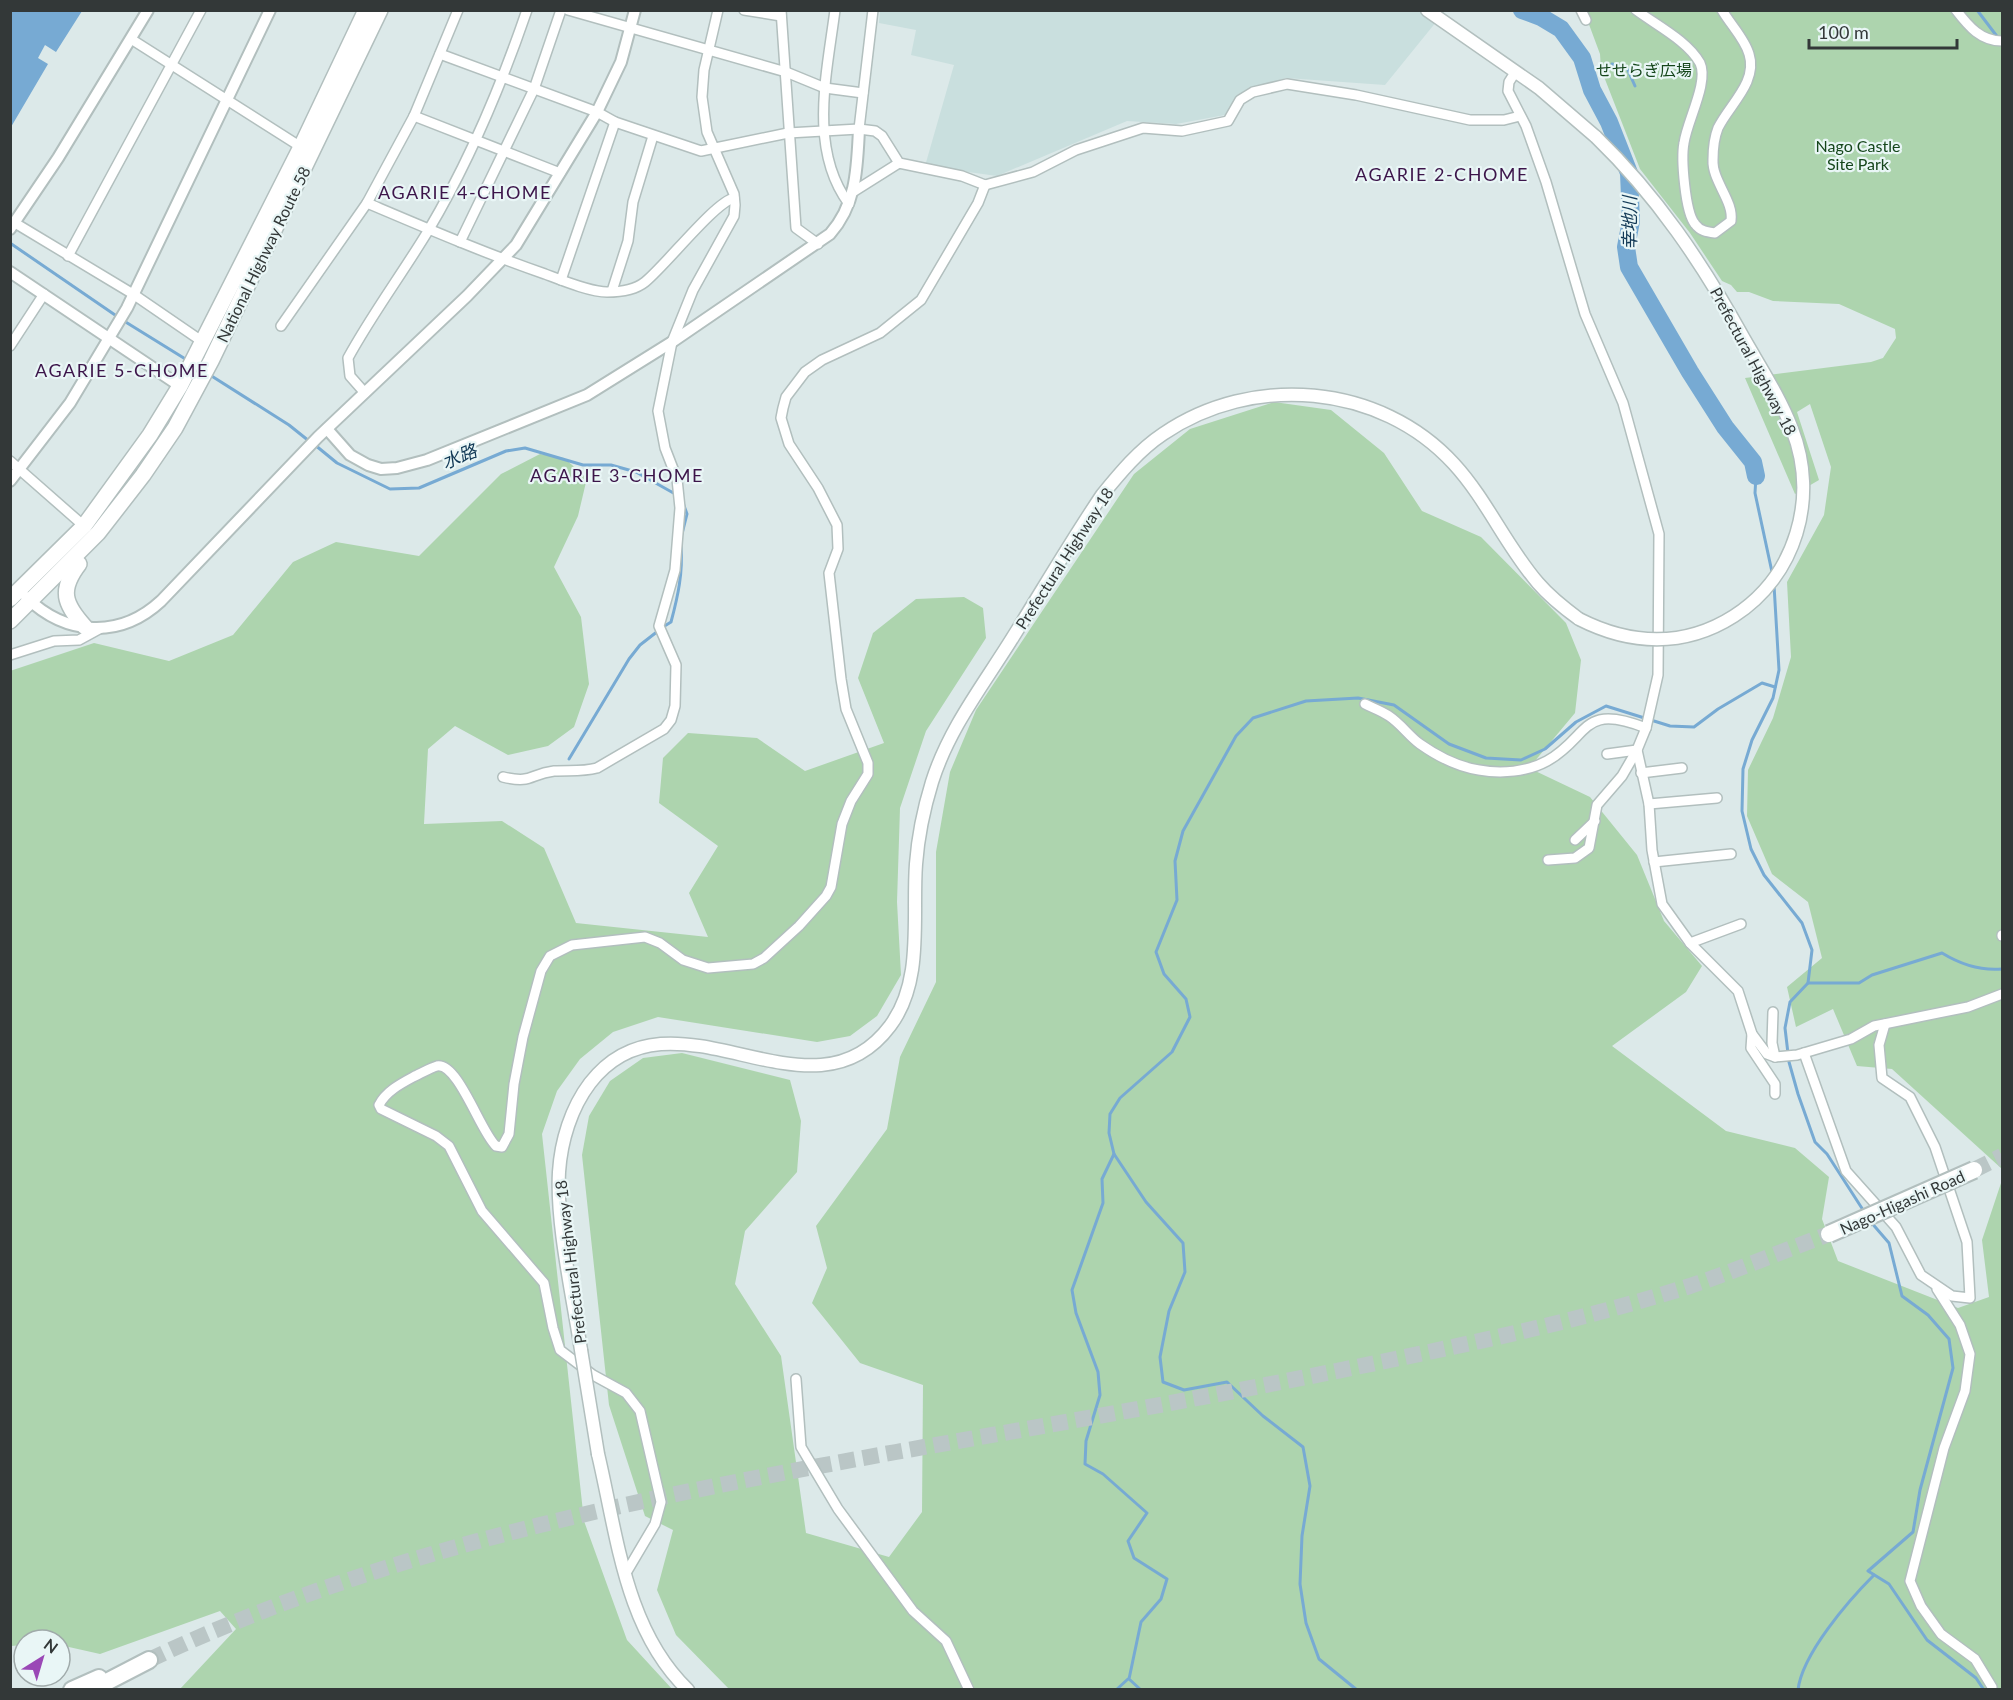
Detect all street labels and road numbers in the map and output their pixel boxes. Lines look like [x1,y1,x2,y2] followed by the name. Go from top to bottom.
[212,163,314,345] street label: National Highway Route 58
[1707,284,1801,438] street label: Prefectural Highway 18
[1011,484,1117,632] street label: Prefectural Highway 18
[1837,1166,1967,1238] street label: Nago-Higashi Road
[551,1179,589,1345] street label: Prefectural Highway 18

